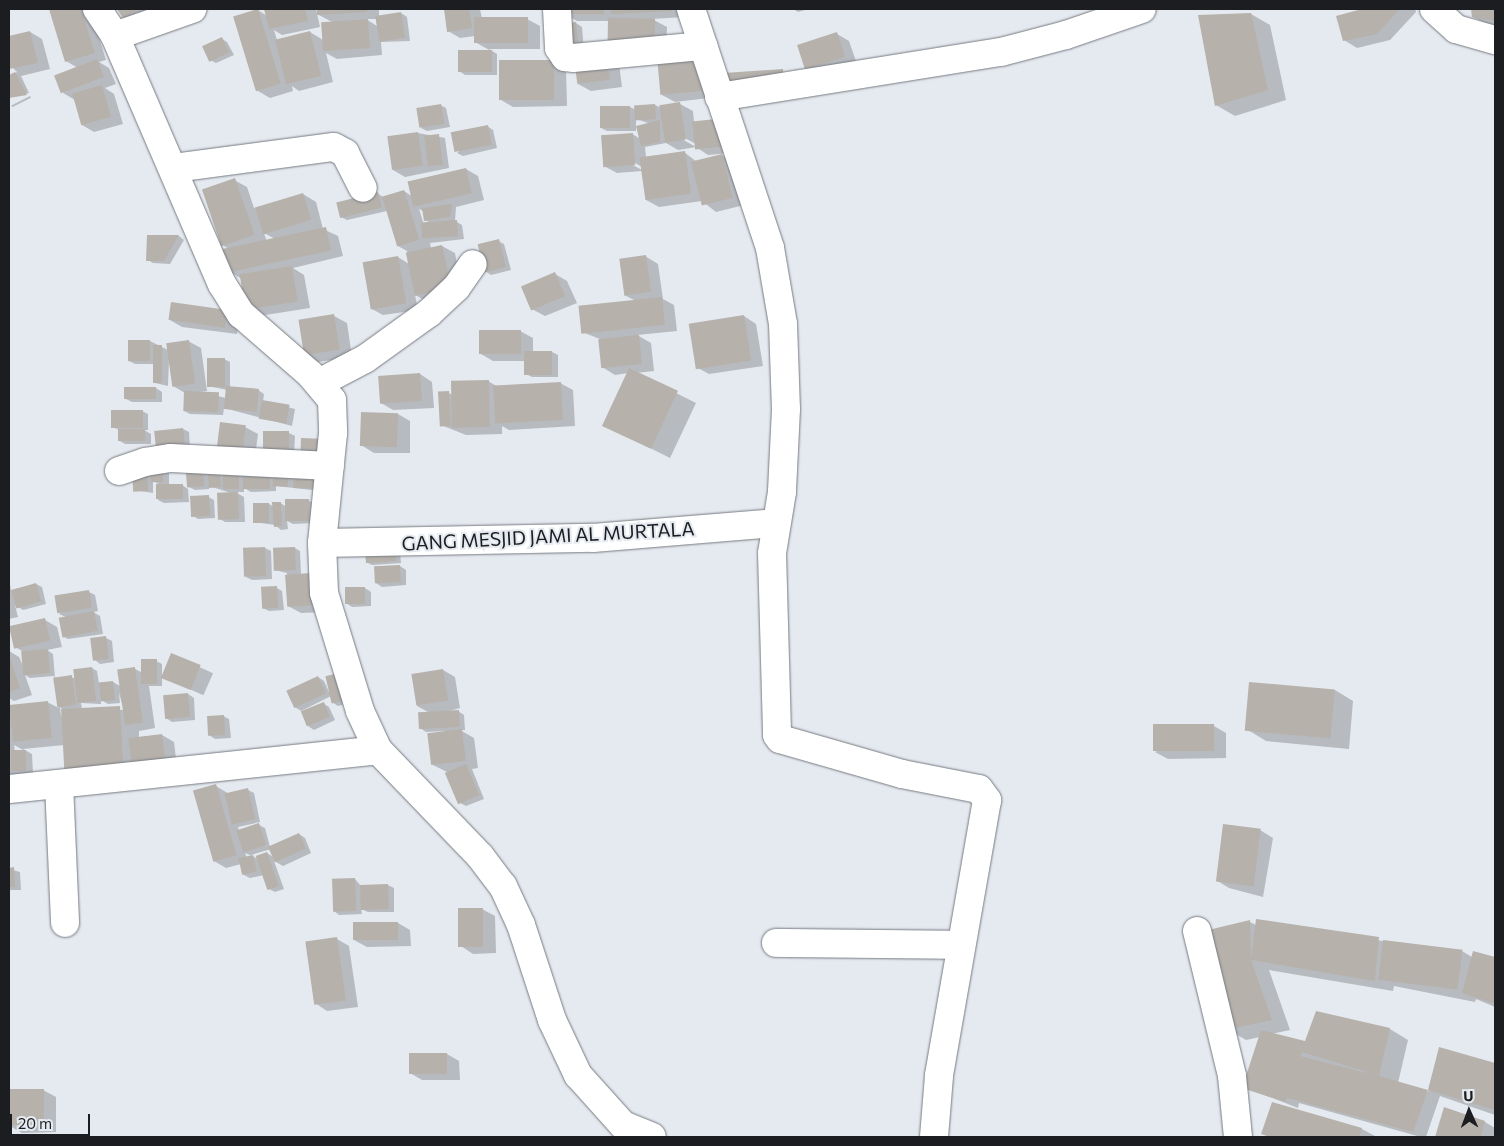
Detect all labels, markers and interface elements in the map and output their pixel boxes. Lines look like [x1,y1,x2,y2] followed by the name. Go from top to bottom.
[401,517,695,555] street label: GANG MESJID JAMI AL MURTALA
[1444,1086,1494,1136] north arrow
[1463,1087,1474,1104] text: U
[12,1104,92,1136] scale bar
[18,1114,52,1132] text: 20 m

